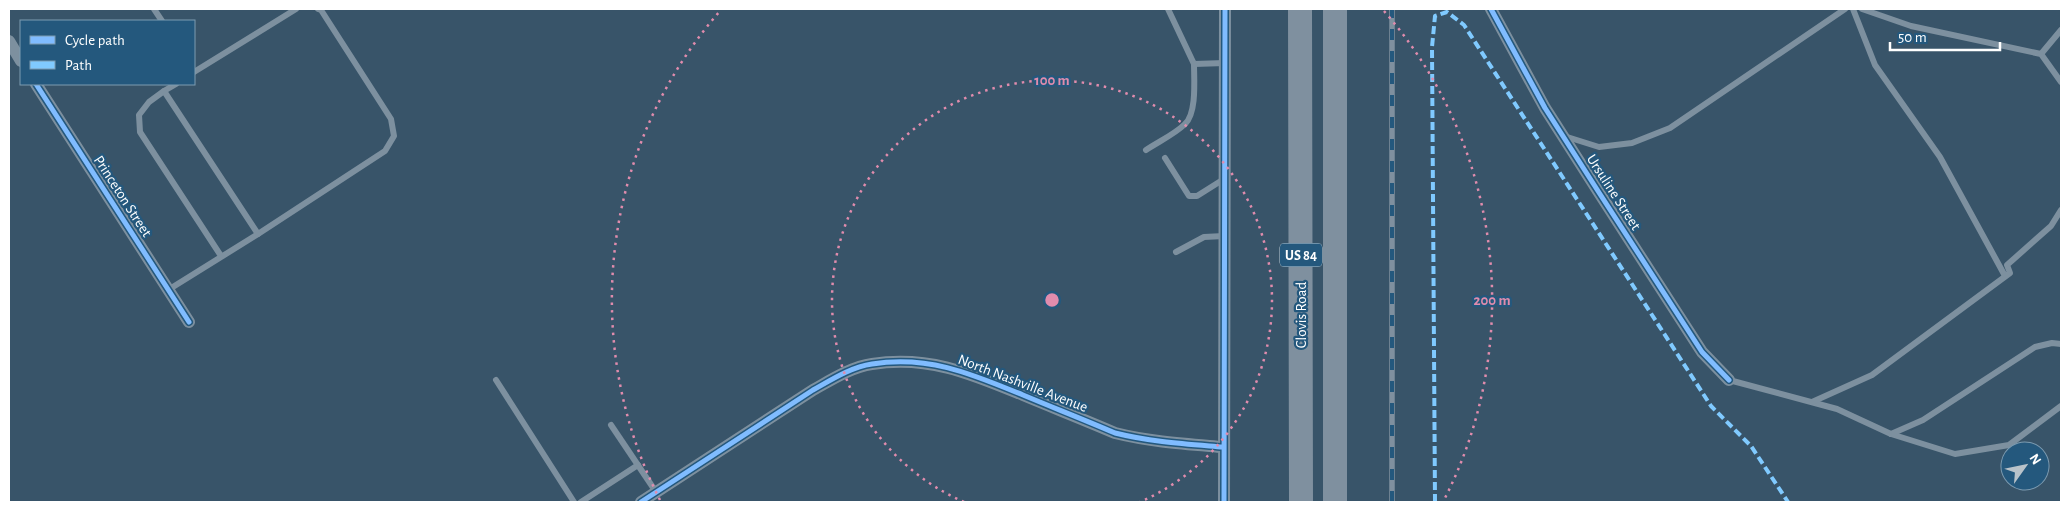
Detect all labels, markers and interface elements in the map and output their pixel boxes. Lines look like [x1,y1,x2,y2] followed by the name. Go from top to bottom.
[20,20,195,85] legend
[1890,20,2000,52] scale bar
[1898,30,1927,45] text: 50 m
[65,33,125,48] text: Cycle path
[65,58,92,73] text: Path
[1034,73,1070,88] text: 100 m
[1584,152,1644,233] street label: Ursuline Street
[91,153,155,240] street label: Princeton Street
[1280,244,1322,266] road number: US 84
[1294,282,1309,348] street label: Clovis Road
[1043,291,1061,309] centre of rings
[1473,293,1511,308] text: 200 m
[956,352,1090,415] street label: North Nashville Avenue
[2000,441,2050,491] north arrow
[2027,452,2044,467] text: N

